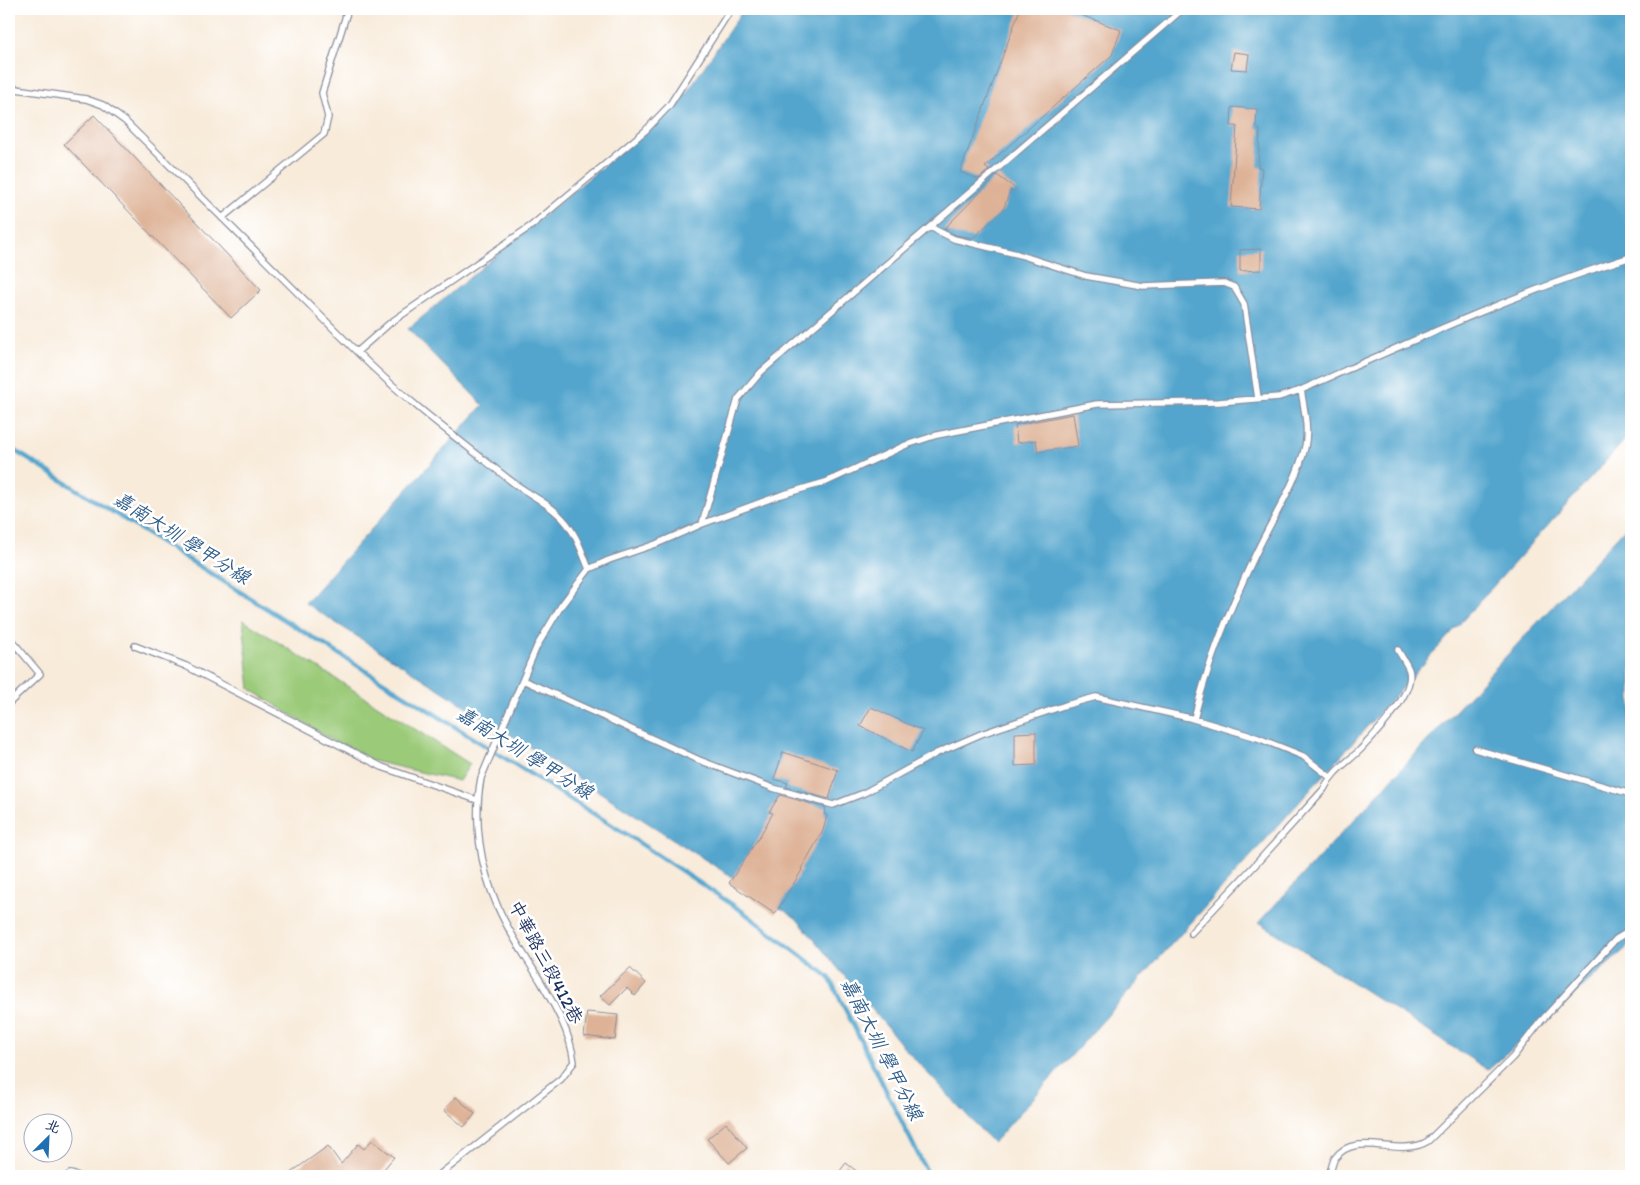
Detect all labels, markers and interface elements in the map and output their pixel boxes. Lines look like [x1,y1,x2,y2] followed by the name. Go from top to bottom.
[110,487,255,590] water label: 嘉南大圳 學甲分線
[453,702,598,805] water label: 嘉南大圳 學甲分線
[504,897,588,1027] street label: 中華路三段412巷
[836,974,928,1125] water label: 嘉南大圳 學甲分線
[22,1112,72,1162] north arrow
[43,1116,63,1137] text: 北

